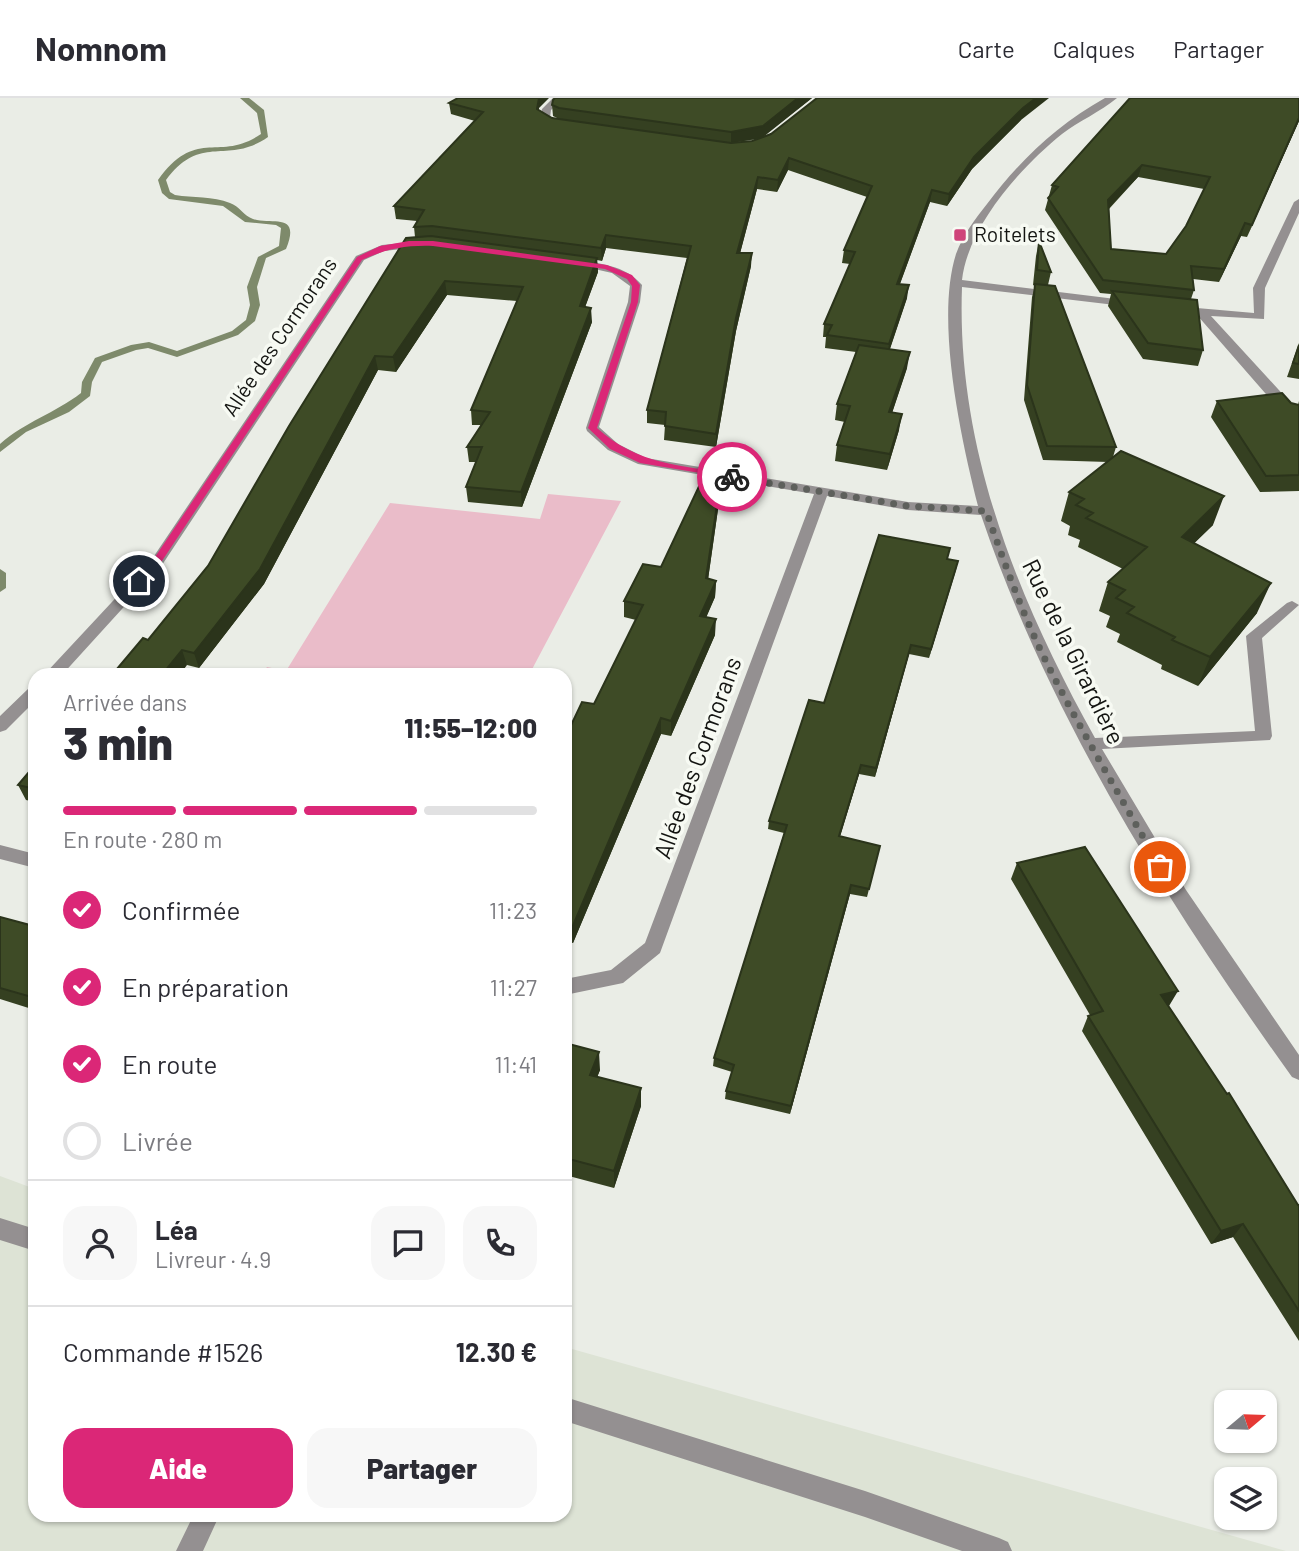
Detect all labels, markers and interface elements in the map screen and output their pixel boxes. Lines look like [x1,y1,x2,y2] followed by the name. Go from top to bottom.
[35,28,167,68] text: Nomnom
[958,34,1015,63] text: Carte
[1053,34,1135,63] text: Calques
[1173,34,1264,63] text: Partager
[974,221,1056,246] place label: Roitelets
[952,227,968,243] marker: Roitelets
[216,252,341,420] street label: Allée des Cormorans
[697,442,767,512] courier
[713,458,751,496] icon: bike
[109,551,169,611] pin
[1017,554,1132,749] street label: Rue de la Girardière
[120,562,158,600] icon: home
[647,653,747,862] street label: Allée des Cormorans
[63,688,187,716] text: Arrivée dans
[404,712,537,743] text: 11:55–12:00
[63,714,173,769] text: 3 min
[63,825,222,853] text: En route · 280 m
[1130,837,1190,897] pin
[1141,848,1179,886] icon: bag
[63,891,101,929] icon: check
[122,894,240,925] text: Confirmée
[489,896,537,924] text: 11:23
[63,968,101,1006] icon: check
[122,971,289,1002] text: En préparation
[490,973,537,1001] text: 11:27
[63,1045,101,1083] icon: check
[122,1048,217,1079] text: En route
[494,1050,537,1078] text: 11:41
[122,1125,193,1156] text: Livrée
[63,1206,137,1280] button: person
[371,1206,445,1280] button: chat
[463,1206,537,1280] button: phone
[155,1214,198,1245] text: Léa
[155,1245,271,1273] text: Livreur · 4.9
[63,1336,263,1367] text: Commande #1526
[456,1336,537,1367] text: 12.30 €
[1214,1390,1278,1452] north arrow
[1214,1390,1277,1530] map controls
[63,1428,293,1508] button: Aide
[307,1428,537,1508] button: Partager
[1214,1467,1277,1530] button: layers

